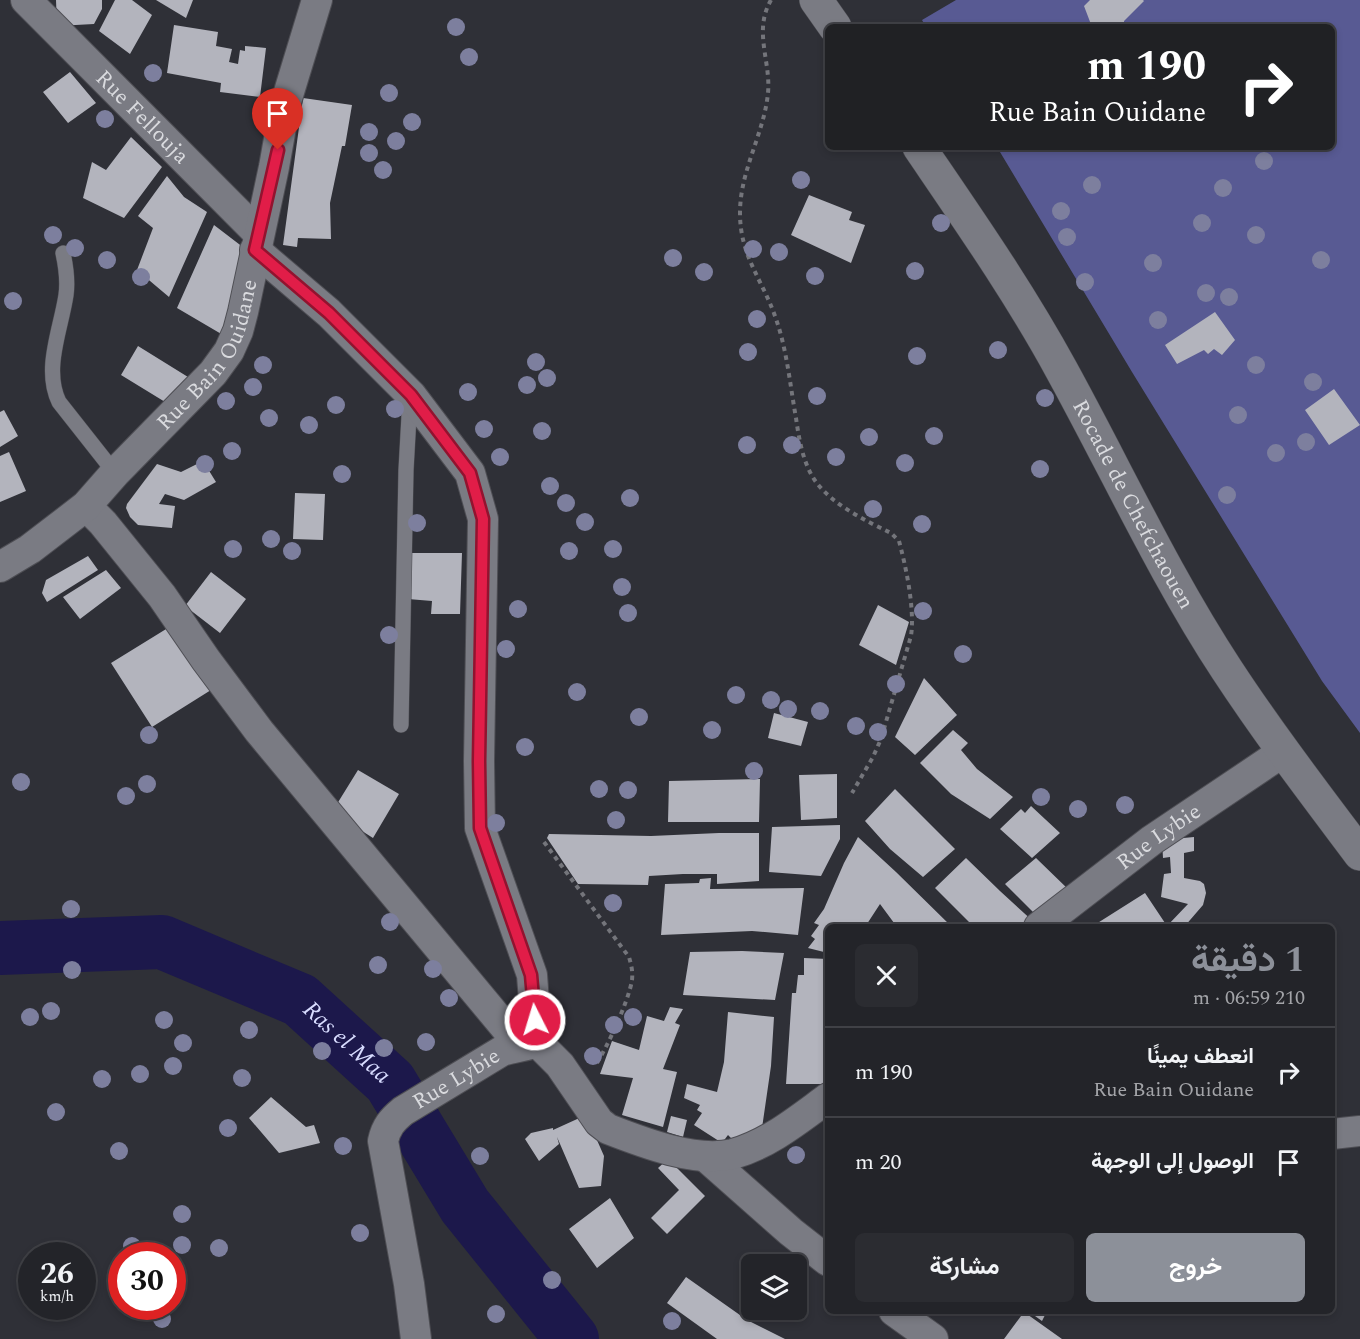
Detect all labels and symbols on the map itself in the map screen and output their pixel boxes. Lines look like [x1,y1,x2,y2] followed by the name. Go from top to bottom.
[88,62,197,172] street label: Rue Fellouja
[252,88,303,150] pin
[149,276,266,438] street label: Rue Bain Ouidane
[1064,393,1203,615] street label: Rocade de Chefchaouen
[1109,795,1208,878] street label: Rue Lybie
[503,988,567,1052] position arrow
[294,992,399,1093] water label: Ras el Maa
[406,1039,506,1118] street label: Rue Lybie
[108,1242,186,1320] speed limit sign: 30

